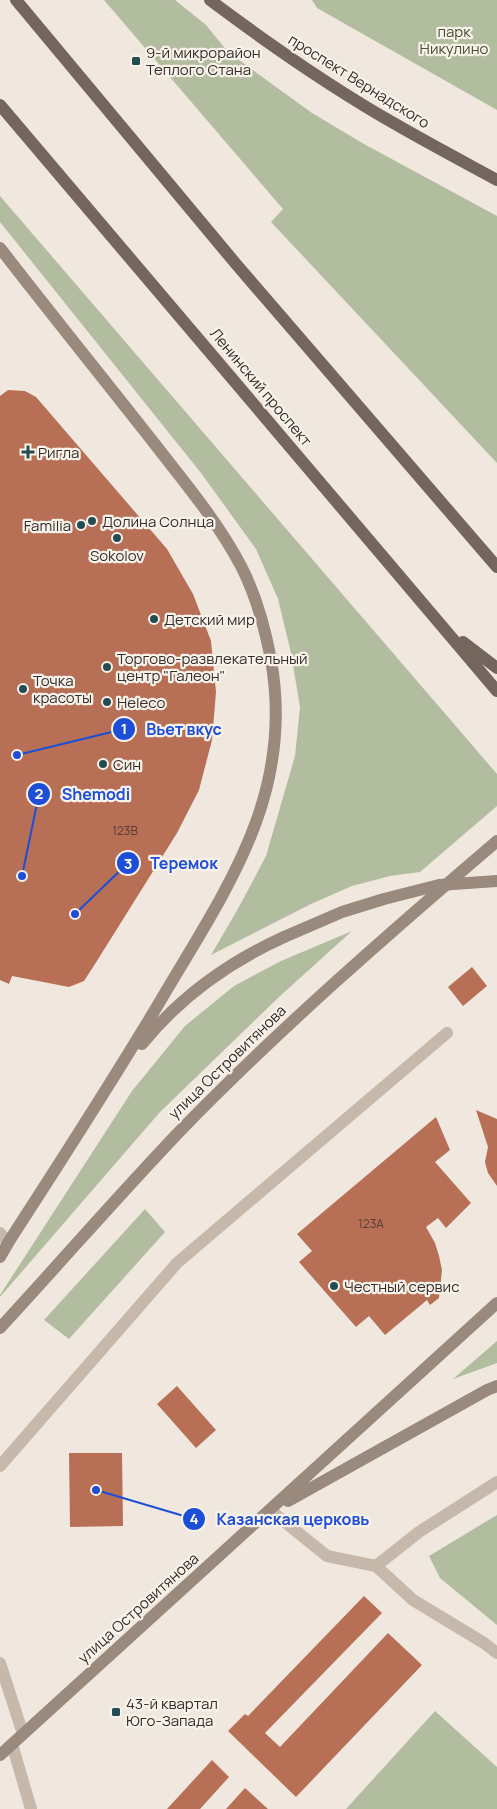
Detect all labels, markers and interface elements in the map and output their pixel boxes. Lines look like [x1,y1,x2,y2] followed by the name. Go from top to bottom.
[420,21,489,59] park label: парк Никулино
[284,29,434,133] street label: проспект Вернадского
[146,42,261,80] place label: 9-й микрорайон Теплого Стана
[130,55,142,67] marker: 9-й микрорайон Теплого Стана
[205,323,317,451] street label: Ленинский проспект
[38,442,79,463] place label: Ригла
[22,446,34,458] marker: Ригла
[102,511,214,532] place label: Долина Солнца
[24,515,71,536] place label: Familia
[86,515,98,527] marker: Долина Солнца
[75,519,87,531] marker: Familia
[111,532,123,544] marker: Sokolov
[90,545,144,566] place label: Sokolov
[164,609,255,630] place label: Детский мир
[148,613,160,625] marker: Детский мир
[117,648,308,686] place label: Торгово-развлекательный центр "Галеон"
[101,661,113,673] marker: Торгово-развлекательный центр "Галеон"
[33,670,92,708] place label: Точка красоты
[17,683,29,695] marker: Точка красоты
[117,692,165,713] place label: Heleco
[101,696,113,708] marker: Heleco
[111,714,232,745] callout: Вьет вкус
[121,718,127,739] text: 1
[146,718,222,740] text: Вьет вкус
[113,754,141,775] place label: Син
[97,758,109,770] marker: Син
[26,779,140,810] callout: Shemodi
[35,783,44,804] text: 2
[62,783,130,805] text: Shemodi
[112,822,138,839] house number: 123В
[115,848,228,879] callout: Теремок
[150,852,218,874] text: Теремок
[124,853,132,874] text: 3
[164,1000,290,1124] street label: улица Островитянова
[358,1215,384,1232] house number: 123А
[344,1276,459,1297] place label: Честный сервис
[328,1280,340,1292] marker: Честный сервис
[182,1503,380,1534] callout: Казанская церковь
[189,1508,199,1529] text: 4
[217,1508,369,1530] text: Казанская церковь
[73,1548,203,1668] street label: улица Островитянова
[126,1693,218,1731] place label: 43-й квартал Юго-Запада
[110,1706,122,1718] marker: 43-й квартал Юго-Запада

